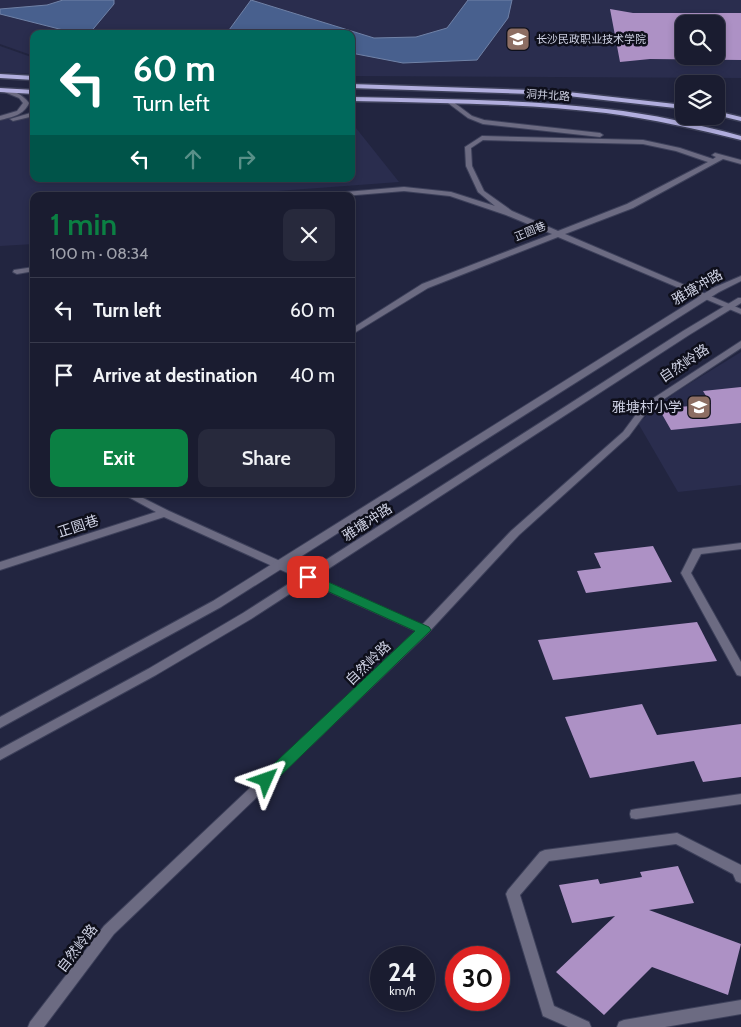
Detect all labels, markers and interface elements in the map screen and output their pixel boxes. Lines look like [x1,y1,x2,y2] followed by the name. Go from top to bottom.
[675,15,725,125] map controls
[675,15,725,65] button: search
[505,26,531,52] school or university icon: 长沙民政职业技术学院
[536,32,646,46] place label: 长沙民政职业技术学院
[133,47,216,90] text: 60 m
[50,50,115,115] icon: left
[675,75,725,125] button: layers
[526,86,570,104] street label: 洞井北路
[133,90,210,117] text: Turn left
[126,145,154,173] icon: left
[179,145,207,173] icon: ahead
[232,145,260,173] icon: right
[50,206,117,243] text: 1 min
[283,209,335,261] button: close
[512,218,548,244] street label: 正圆巷
[50,244,148,263] text: 100 m · 08:34
[668,265,726,309] street label: 雅塘冲路
[50,296,78,324] icon: left
[93,299,161,322] text: Turn left
[290,299,335,322] text: 60 m
[656,340,712,386] street label: 自然岭路
[50,361,78,389] icon: arrive
[93,364,257,387] text: Arrive at destination
[290,364,335,387] text: 40 m
[686,394,712,420] school or university icon: 雅塘村小学
[612,398,682,416] place label: 雅塘村小学
[50,429,188,487] button: Exit
[198,429,335,487] button: Share
[339,499,395,545] street label: 雅塘冲路
[55,511,101,541] street label: 正圆巷
[287,556,329,598] pin
[294,563,322,591] icon: arrive
[342,637,394,689] street label: 自然岭路
[239,753,291,805] position arrow
[53,920,101,976] street label: 自然岭路
[445,946,510,1011] speed limit sign: 30
[388,957,417,987] text: 24
[389,983,416,998] text: km/h

